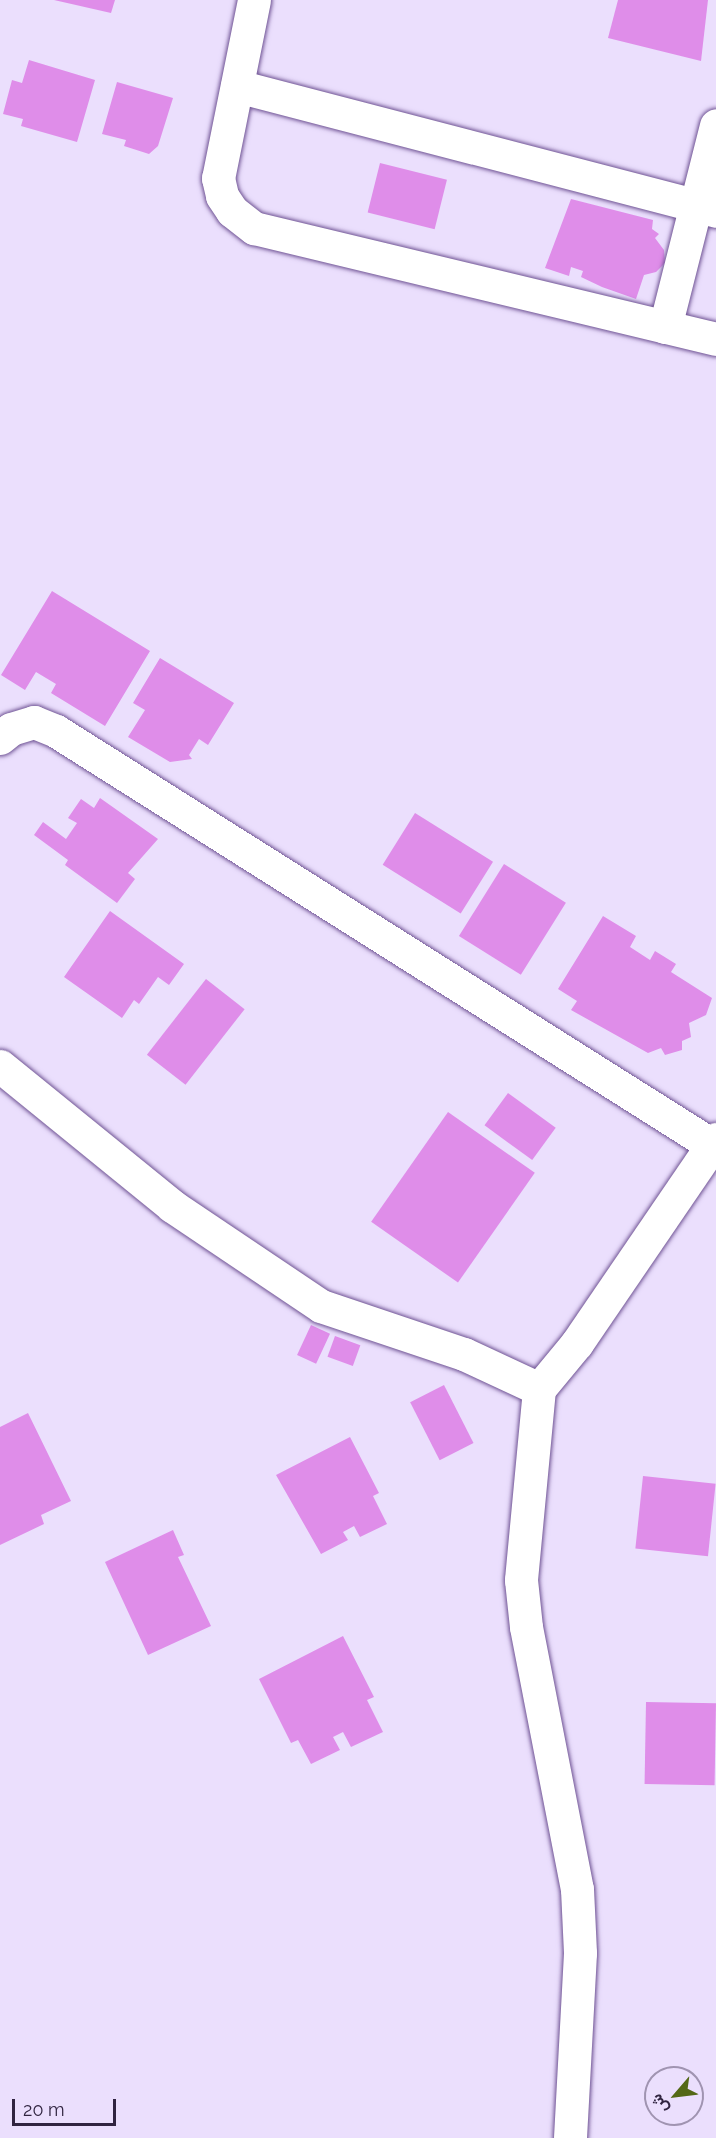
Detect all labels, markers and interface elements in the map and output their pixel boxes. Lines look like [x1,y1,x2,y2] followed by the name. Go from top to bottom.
[644,2066,704,2126] north arrow
[15,2087,118,2125] scale bar
[647,2091,672,2117] text: ش
[23,2099,65,2120] text: 20 m

